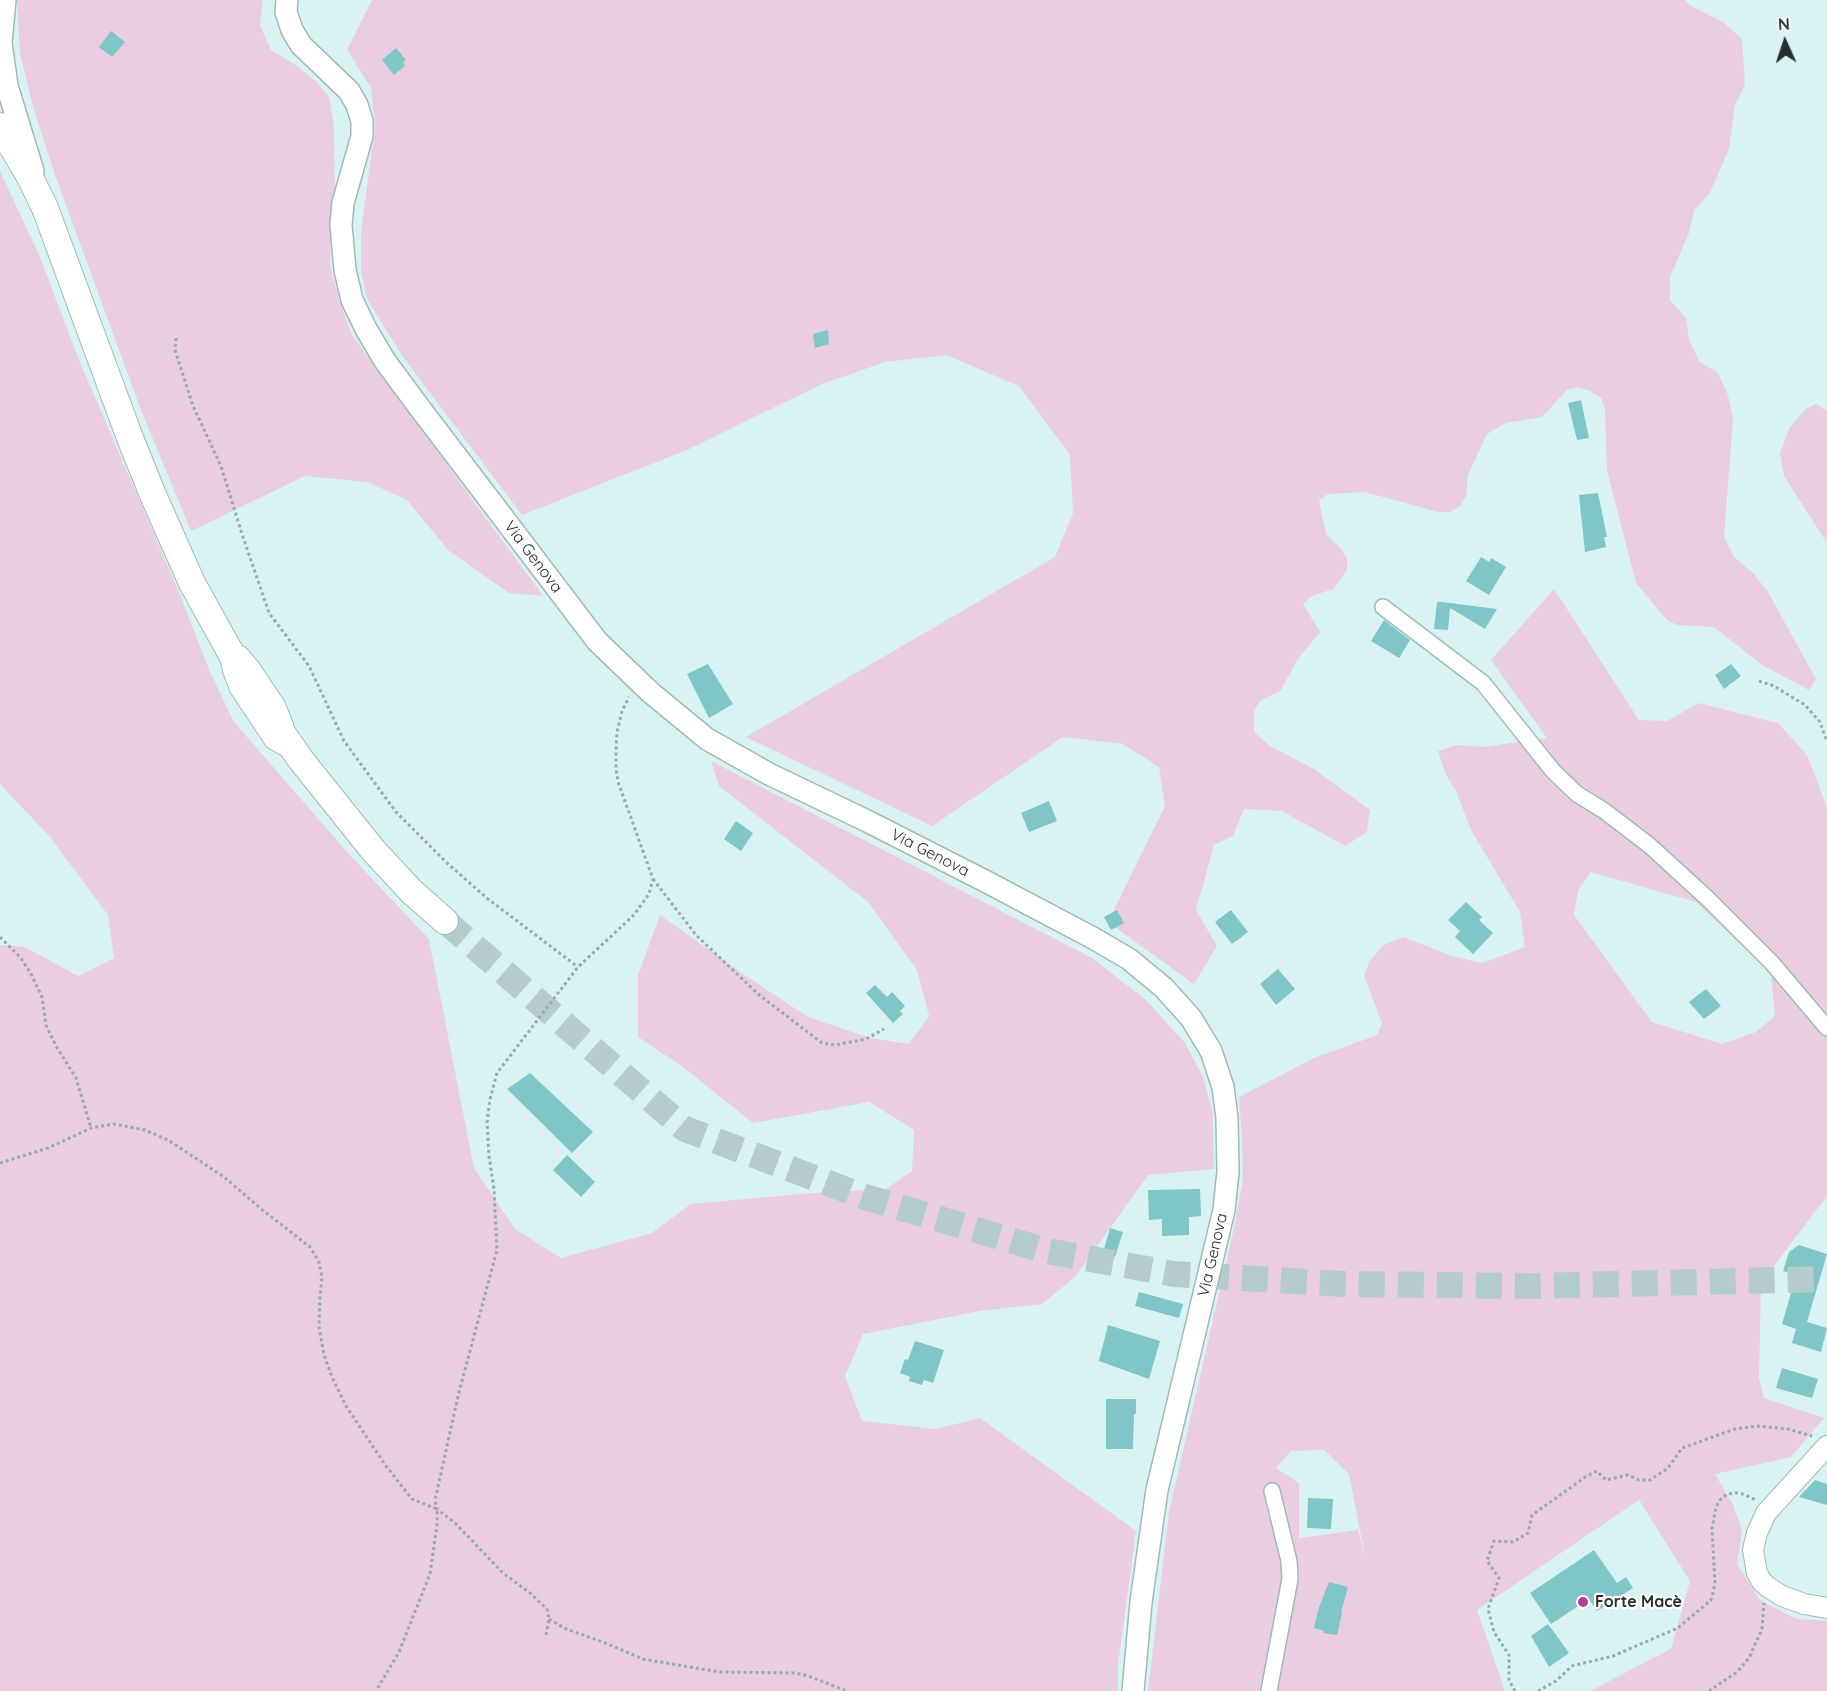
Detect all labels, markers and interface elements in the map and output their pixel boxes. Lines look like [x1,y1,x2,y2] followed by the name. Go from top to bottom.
[1755,12,1815,72] north arrow
[1778,14,1790,34] text: N
[500,517,566,597] street label: Via Genova
[888,825,972,881] street label: Via Genova
[1194,1211,1232,1299] street label: Via Genova
[1595,1592,1682,1612] place label: Forte Macè
[1576,1595,1590,1609] marker: Forte Macè

